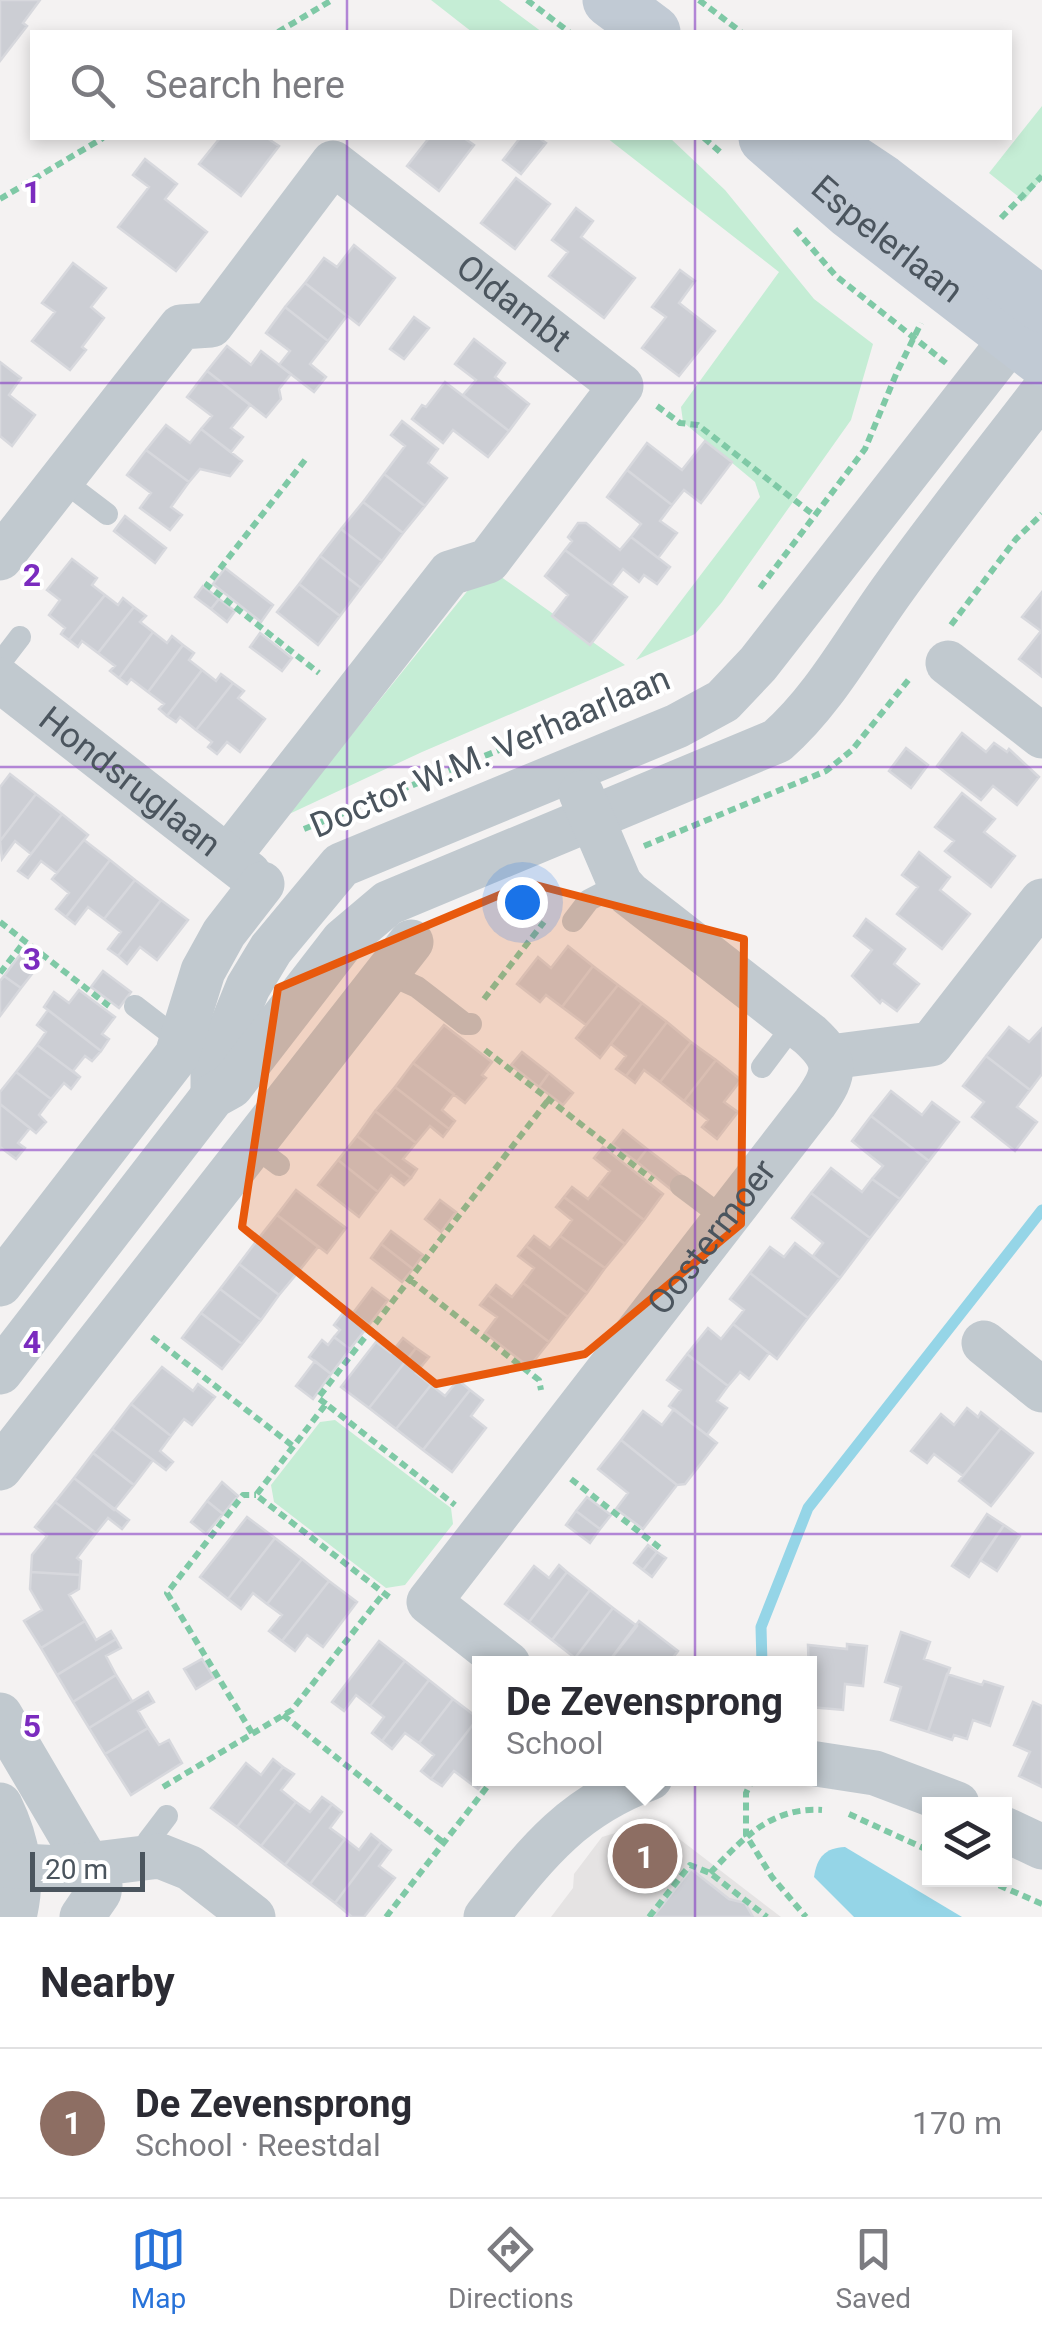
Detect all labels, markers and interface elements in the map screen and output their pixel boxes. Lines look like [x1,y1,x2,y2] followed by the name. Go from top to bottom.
[30,30,1012,140] search box
[65,58,120,113] icon: search
[145,63,345,107] text: Search here
[803,167,971,312] street label: Espelerlaan
[23,173,41,211] text: 1
[448,246,579,360] street label: Oldambt
[23,556,41,594] text: 2
[304,658,676,847] street label: Doctor W.M. Verhaarlaan
[31,698,229,865] street label: Hondsruglaan
[497,877,548,928] your location
[23,940,41,978] text: 3
[639,1151,785,1323] street label: Oostermoer
[23,1323,41,1361] text: 4
[472,1656,817,1786] popup
[506,1680,783,1724] text: De Zevensprong
[23,1707,41,1745] text: 5
[506,1724,604,1762] text: School
[922,1797,1012,1887] map controls
[922,1797,1012,1887] button: layers
[612,1818,678,1894] pin: 1
[30,1847,145,1892] scale bar
[45,1853,108,1886] text: 20 m
[40,1958,175,2007] text: Nearby
[135,2082,412,2126] text: De Zevensprong
[63,2104,82,2142] text: 1
[912,2104,1002,2142] text: 170 m
[135,2126,381,2164] text: School · Reestdal
[131,2222,186,2315] tab: Map
[448,2222,574,2315] tab: Directions
[835,2222,911,2315] tab: Saved

